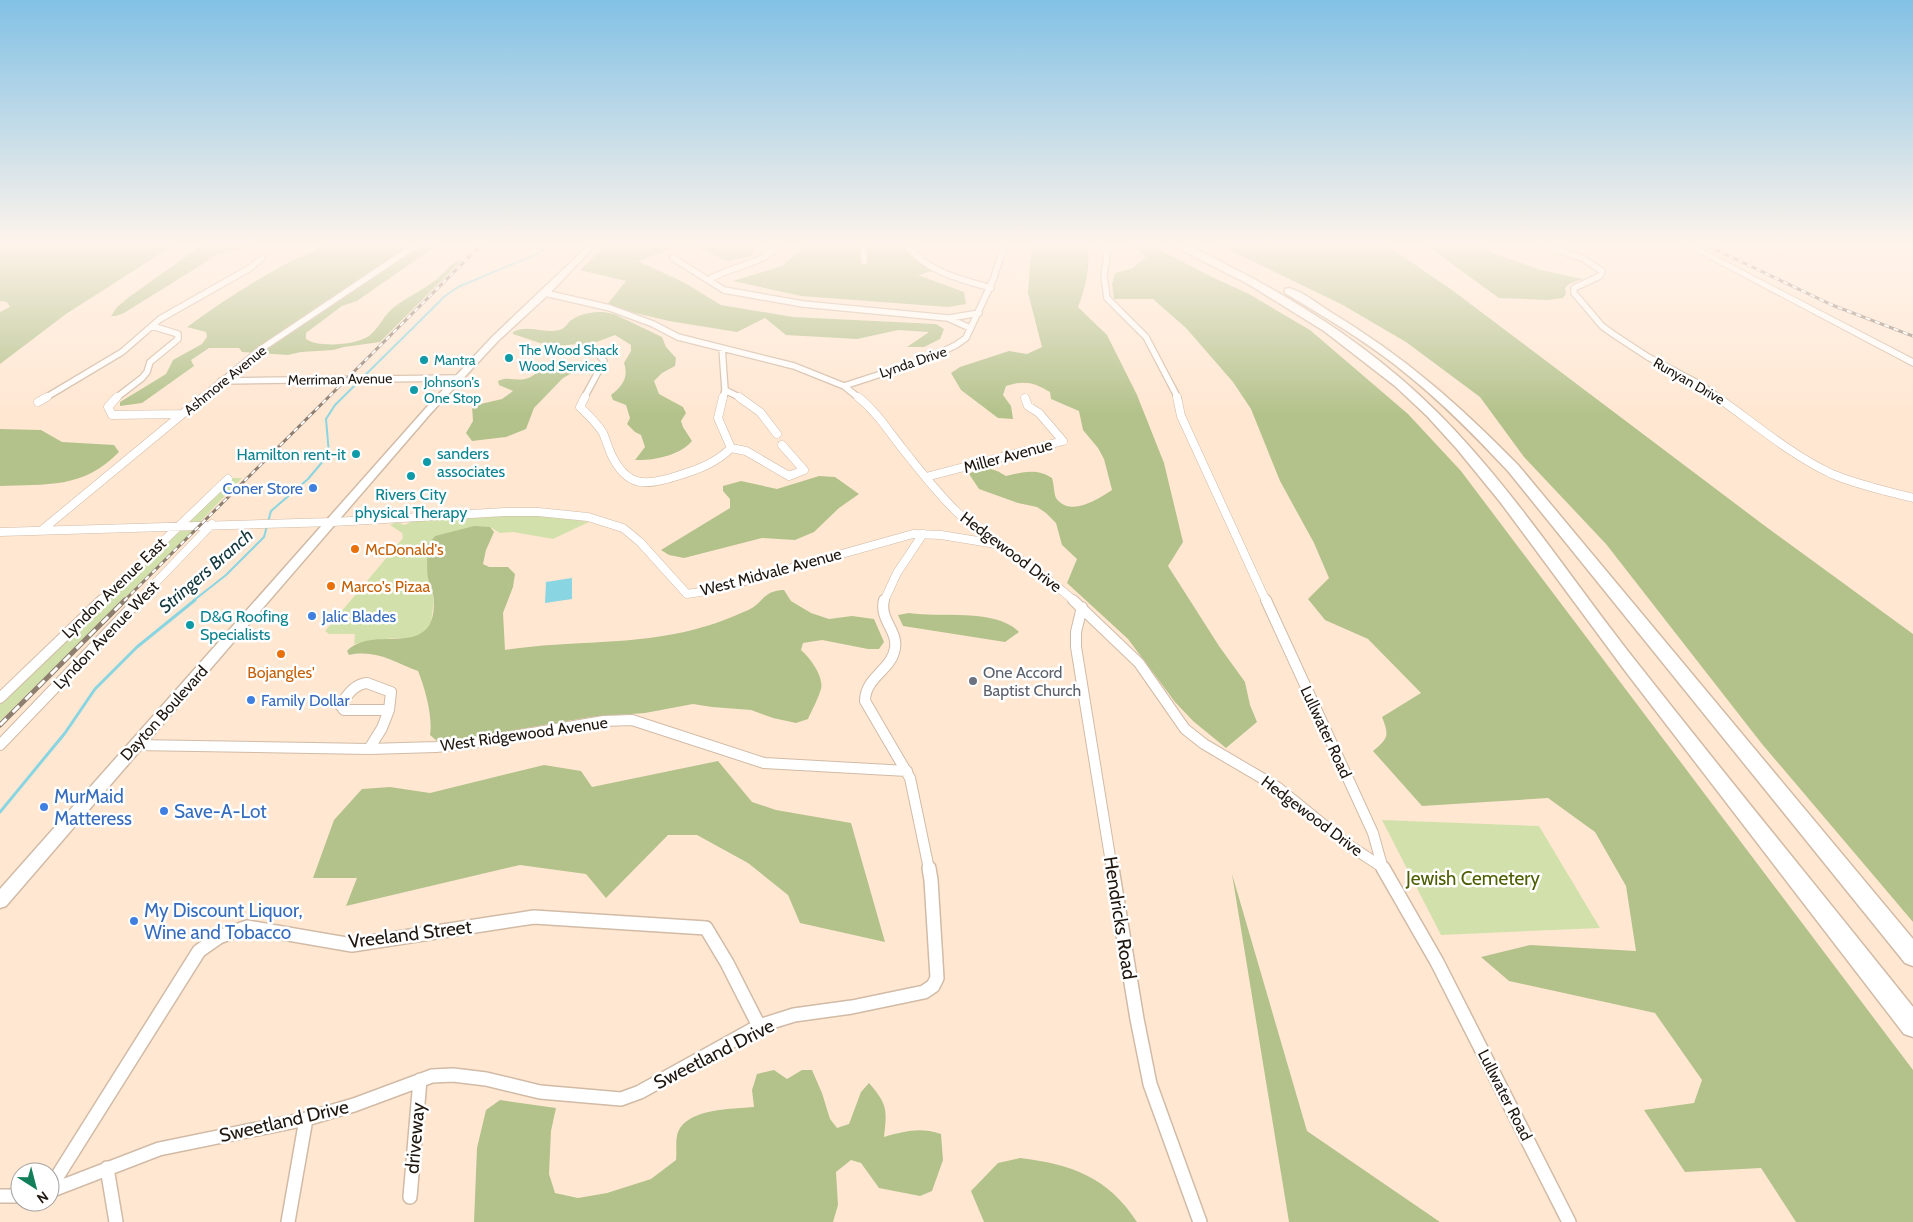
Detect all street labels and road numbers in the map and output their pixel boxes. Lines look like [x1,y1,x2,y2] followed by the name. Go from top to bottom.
[180,341,270,419] street label: Ashmore Avenue
[877,342,949,382] street label: Lynda Drive
[1650,353,1728,409] street label: Runyan Drive
[288,369,392,389] street label: Merriman Avenue
[961,435,1055,477] street label: Miller Avenue
[957,508,1065,596] street label: Hedgewood Drive
[58,533,170,642] street label: Lyndon Avenue East
[698,544,844,600] street label: West Midvale Avenue
[49,576,163,693] street label: Lyndon Avenue West
[116,662,212,764] street label: Dayton Boulevard
[1296,683,1356,781] street label: Lullwater Road
[439,713,609,755] street label: West Ridgewood Avenue
[1258,772,1366,860] street label: Hedgewood Drive
[1099,855,1141,981] street label: Hendricks Road
[347,915,474,953] street label: Vreeland Street
[650,1014,778,1094] street label: Sweetland Drive
[1474,1046,1536,1144] street label: Lullwater Road
[217,1095,351,1147] street label: Sweetland Drive
[400,1101,430,1175] street label: driveway

